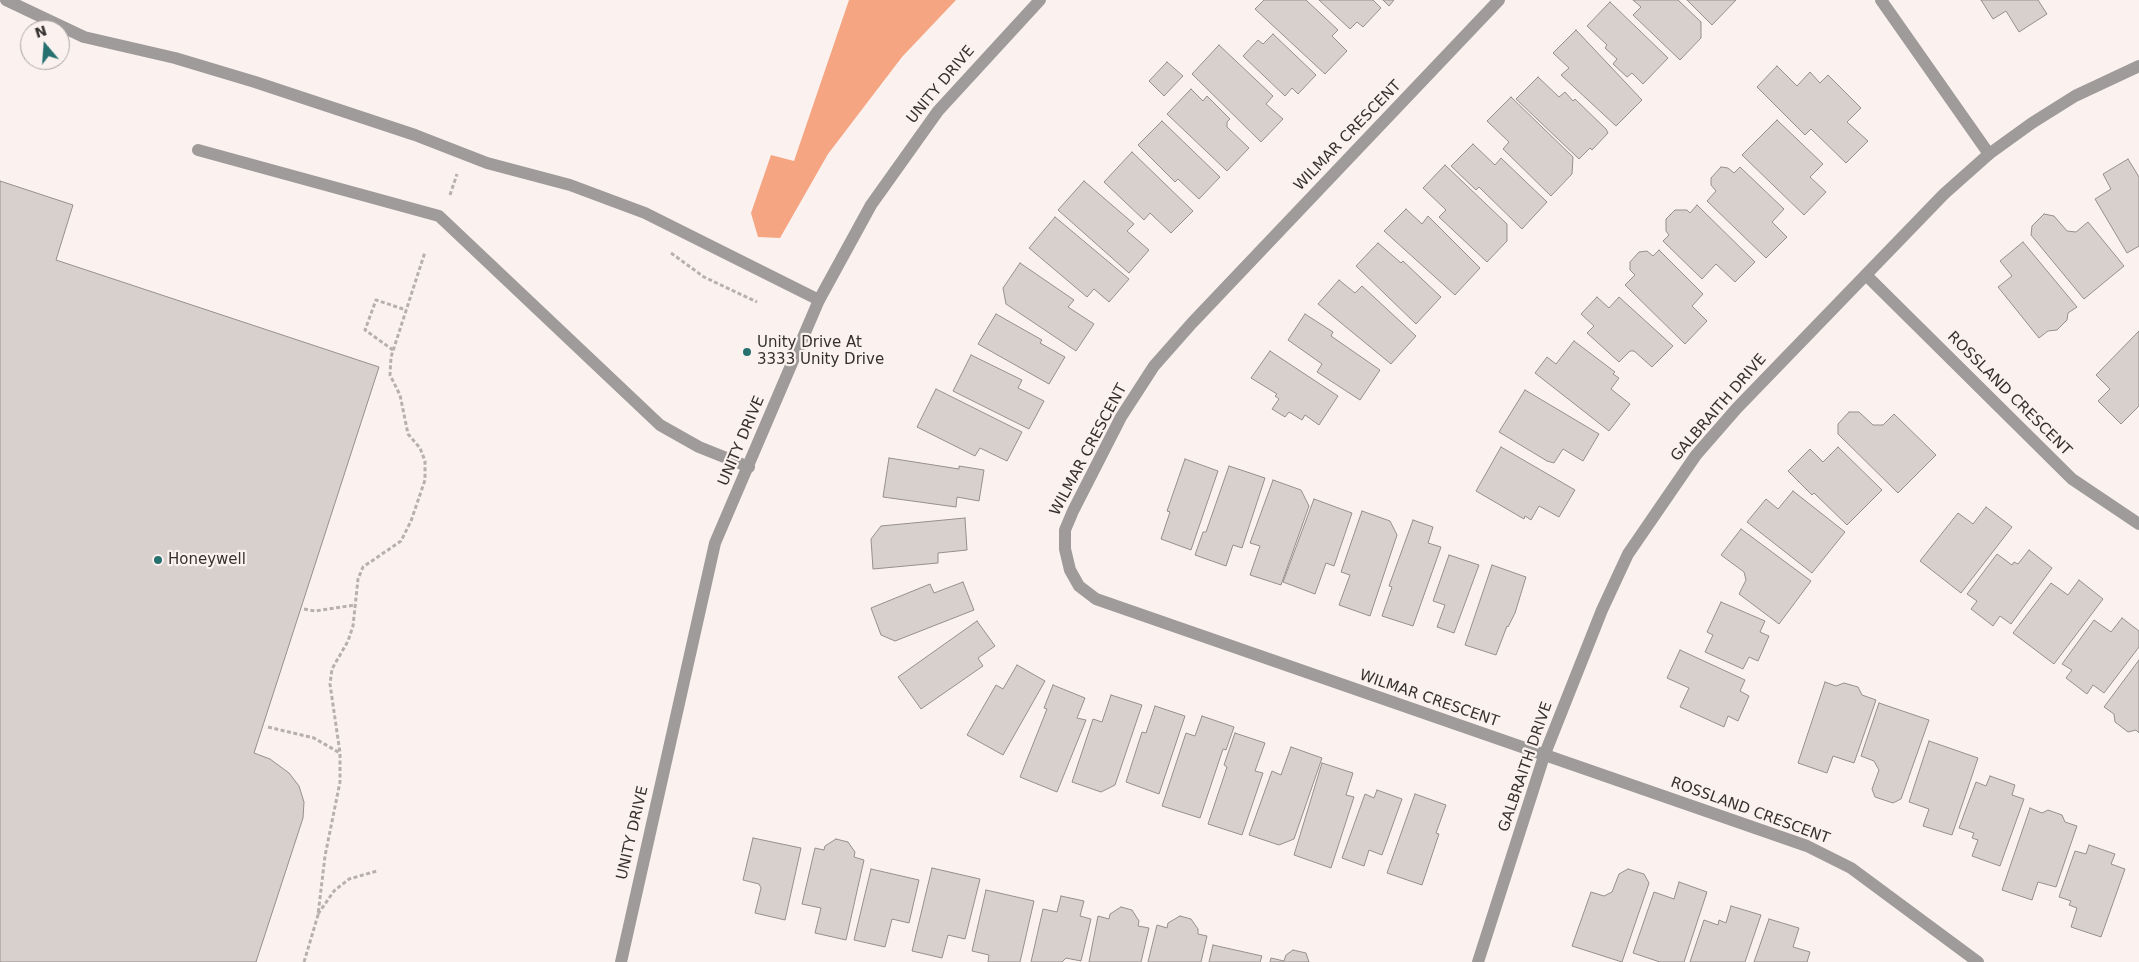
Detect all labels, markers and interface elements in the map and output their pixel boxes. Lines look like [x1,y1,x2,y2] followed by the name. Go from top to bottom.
[20,20,70,70] north arrow
[33,22,49,41] text: N
[903,43,979,127] street label: UNITY DRIVE
[1291,77,1405,195] street label: WILMAR CRESCENT
[1943,328,2075,460] street label: ROSSLAND CRESCENT
[757,334,884,369] place label: Unity Drive At 3333 Unity Drive
[741,346,753,358] marker: Unity Drive At 3333 Unity Drive
[1667,351,1771,465] street label: GALBRAITH DRIVE
[1047,381,1131,519] street label: WILMAR CRESCENT
[715,393,769,489] street label: UNITY DRIVE
[168,551,246,569] place label: Honeywell
[152,554,164,566] marker: Honeywell
[1357,667,1501,731] street label: WILMAR CRESCENT
[1495,700,1557,834] street label: GALBRAITH DRIVE
[1668,774,1832,848] street label: ROSSLAND CRESCENT
[613,784,653,882] street label: UNITY DRIVE

